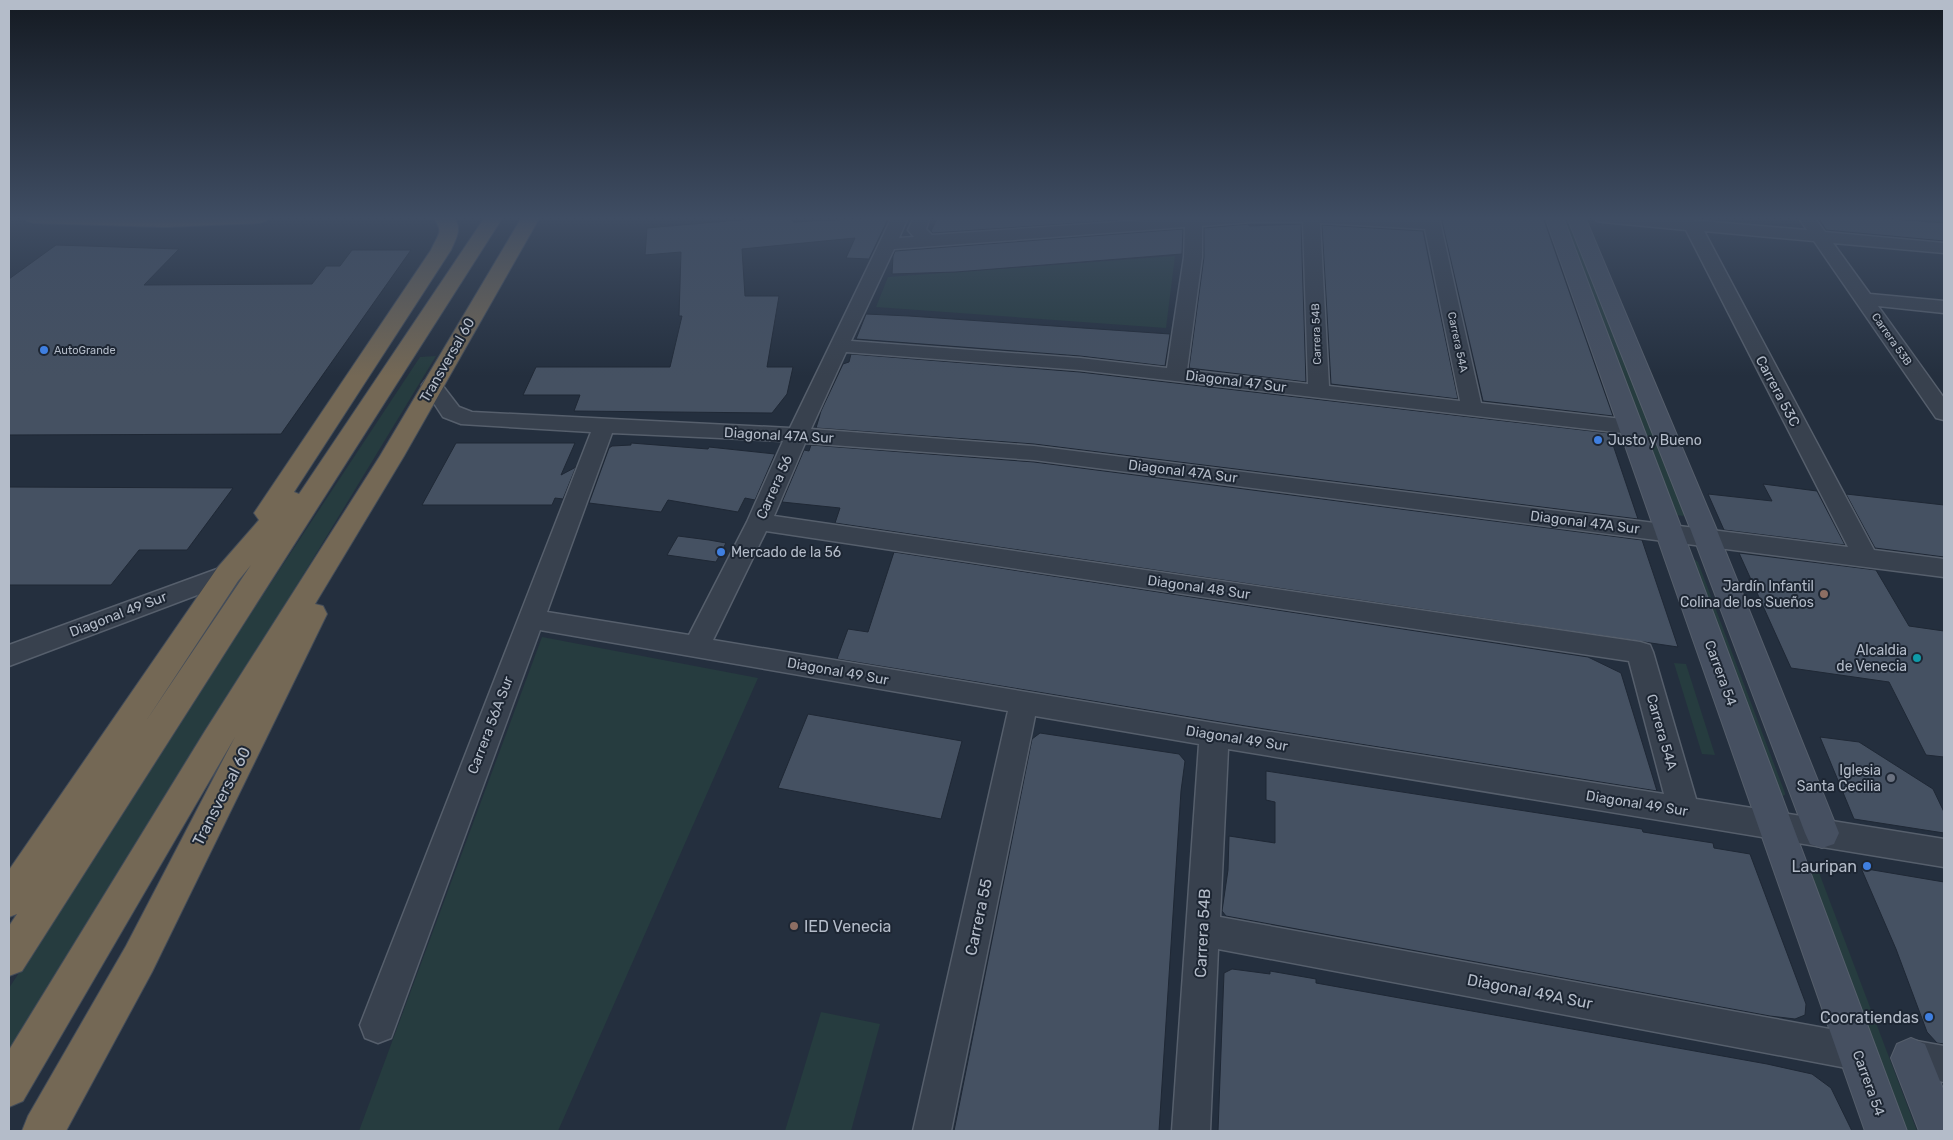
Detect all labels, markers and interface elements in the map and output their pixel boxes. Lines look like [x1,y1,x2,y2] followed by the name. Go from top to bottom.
[1309,303,1324,365] street label: Carrera 54B
[1445,311,1470,374] street label: Carrera 54A
[1869,311,1914,368] street label: Carrera 53B
[416,315,479,406] street label: Transversal 60
[38,344,50,356] marker: AutoGrande
[54,344,116,357] place label: AutoGrande
[1752,353,1803,430] street label: Carrera 53C
[1184,367,1288,396] street label: Diagonal 47 Sur
[724,424,835,447] street label: Diagonal 47A Sur
[1608,432,1702,449] place label: Justo y Bueno
[1592,434,1604,446] marker: Justo y Bueno
[753,452,796,522] street label: Carrera 56
[1127,456,1239,487] street label: Diagonal 47A Sur
[1529,507,1641,538] street label: Diagonal 47A Sur
[731,544,841,561] place label: Mercado de la 56
[715,546,727,558] marker: Mercado de la 56
[1146,572,1252,603] street label: Diagonal 48 Sur
[1680,578,1814,611] place label: Jardín Infantil Colina de los Sueños
[67,588,170,641] street label: Diagonal 49 Sur
[1818,588,1830,600] marker: Jardín Infantil Colina de los Sueños
[1701,638,1740,709] street label: Carrera 54
[1836,642,1907,675] place label: Alcaldia de Venecia
[1911,652,1923,664] marker: Alcaldia de Venecia
[786,654,891,689] street label: Diagonal 49 Sur
[464,673,517,777] street label: Carrera 56A Sur
[1643,692,1681,773] street label: Carrera 54A
[1185,722,1290,755] street label: Diagonal 49 Sur
[188,744,255,849] street label: Transversal 60
[1797,762,1881,795] place label: Iglesia Santa Cecilia
[1885,772,1897,784] marker: Iglesia Santa Cecilia
[1585,787,1690,820] street label: Diagonal 49 Sur
[1792,857,1857,876] place label: Lauripan
[1861,860,1873,872] marker: Lauripan
[961,877,996,957] street label: Carrera 55
[1191,888,1214,978] street label: Carrera 54B
[804,917,891,936] place label: IED Venecia
[788,920,800,932] marker: IED Venecia
[1466,970,1594,1013] street label: Diagonal 49A Sur
[1820,1008,1919,1027] place label: Cooratiendas
[1923,1011,1935,1023] marker: Cooratiendas
[1849,1048,1888,1119] street label: Carrera 54

